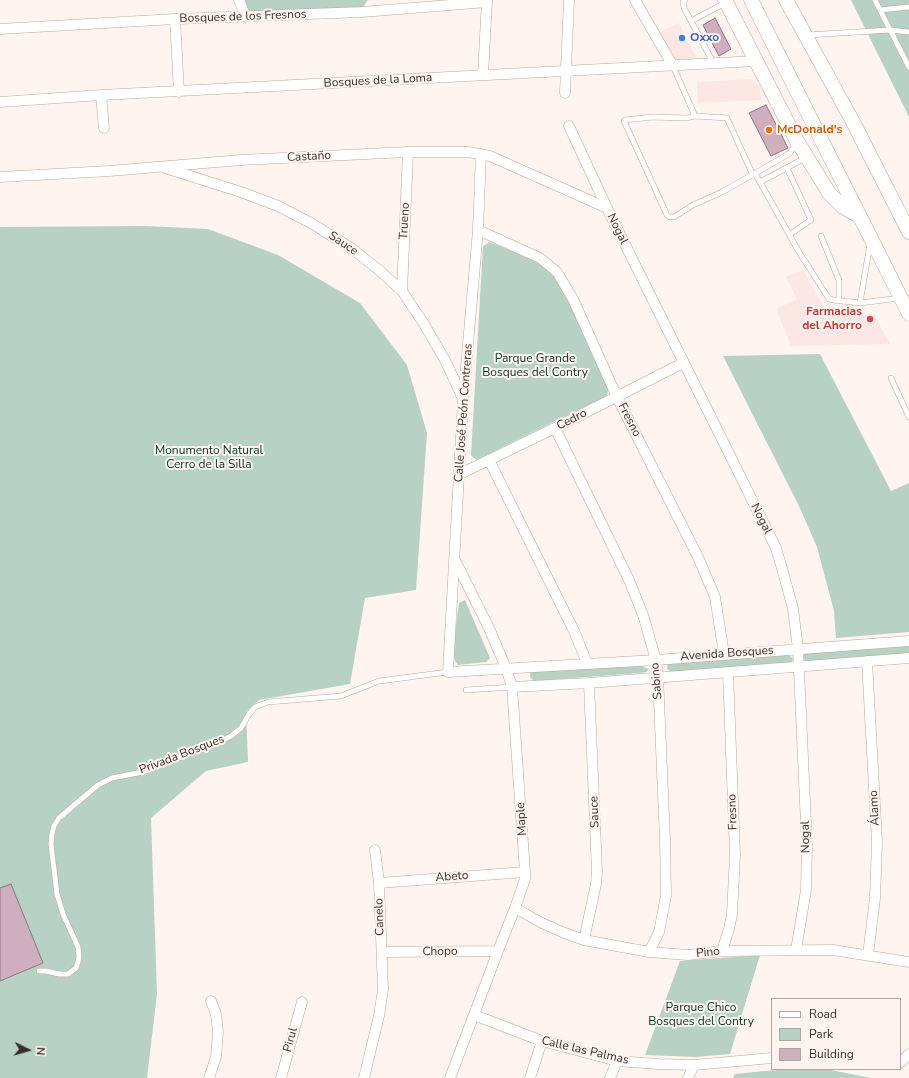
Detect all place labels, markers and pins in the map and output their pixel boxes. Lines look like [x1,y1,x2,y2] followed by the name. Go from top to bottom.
[690,31,719,45] place label: Oxxo
[677,33,687,43] marker: Oxxo
[777,123,842,137] place label: McDonald's
[764,125,774,135] marker: McDonald's
[802,305,862,333] place label: Farmacias del Ahorro
[865,314,875,324] marker: Farmacias del Ahorro

